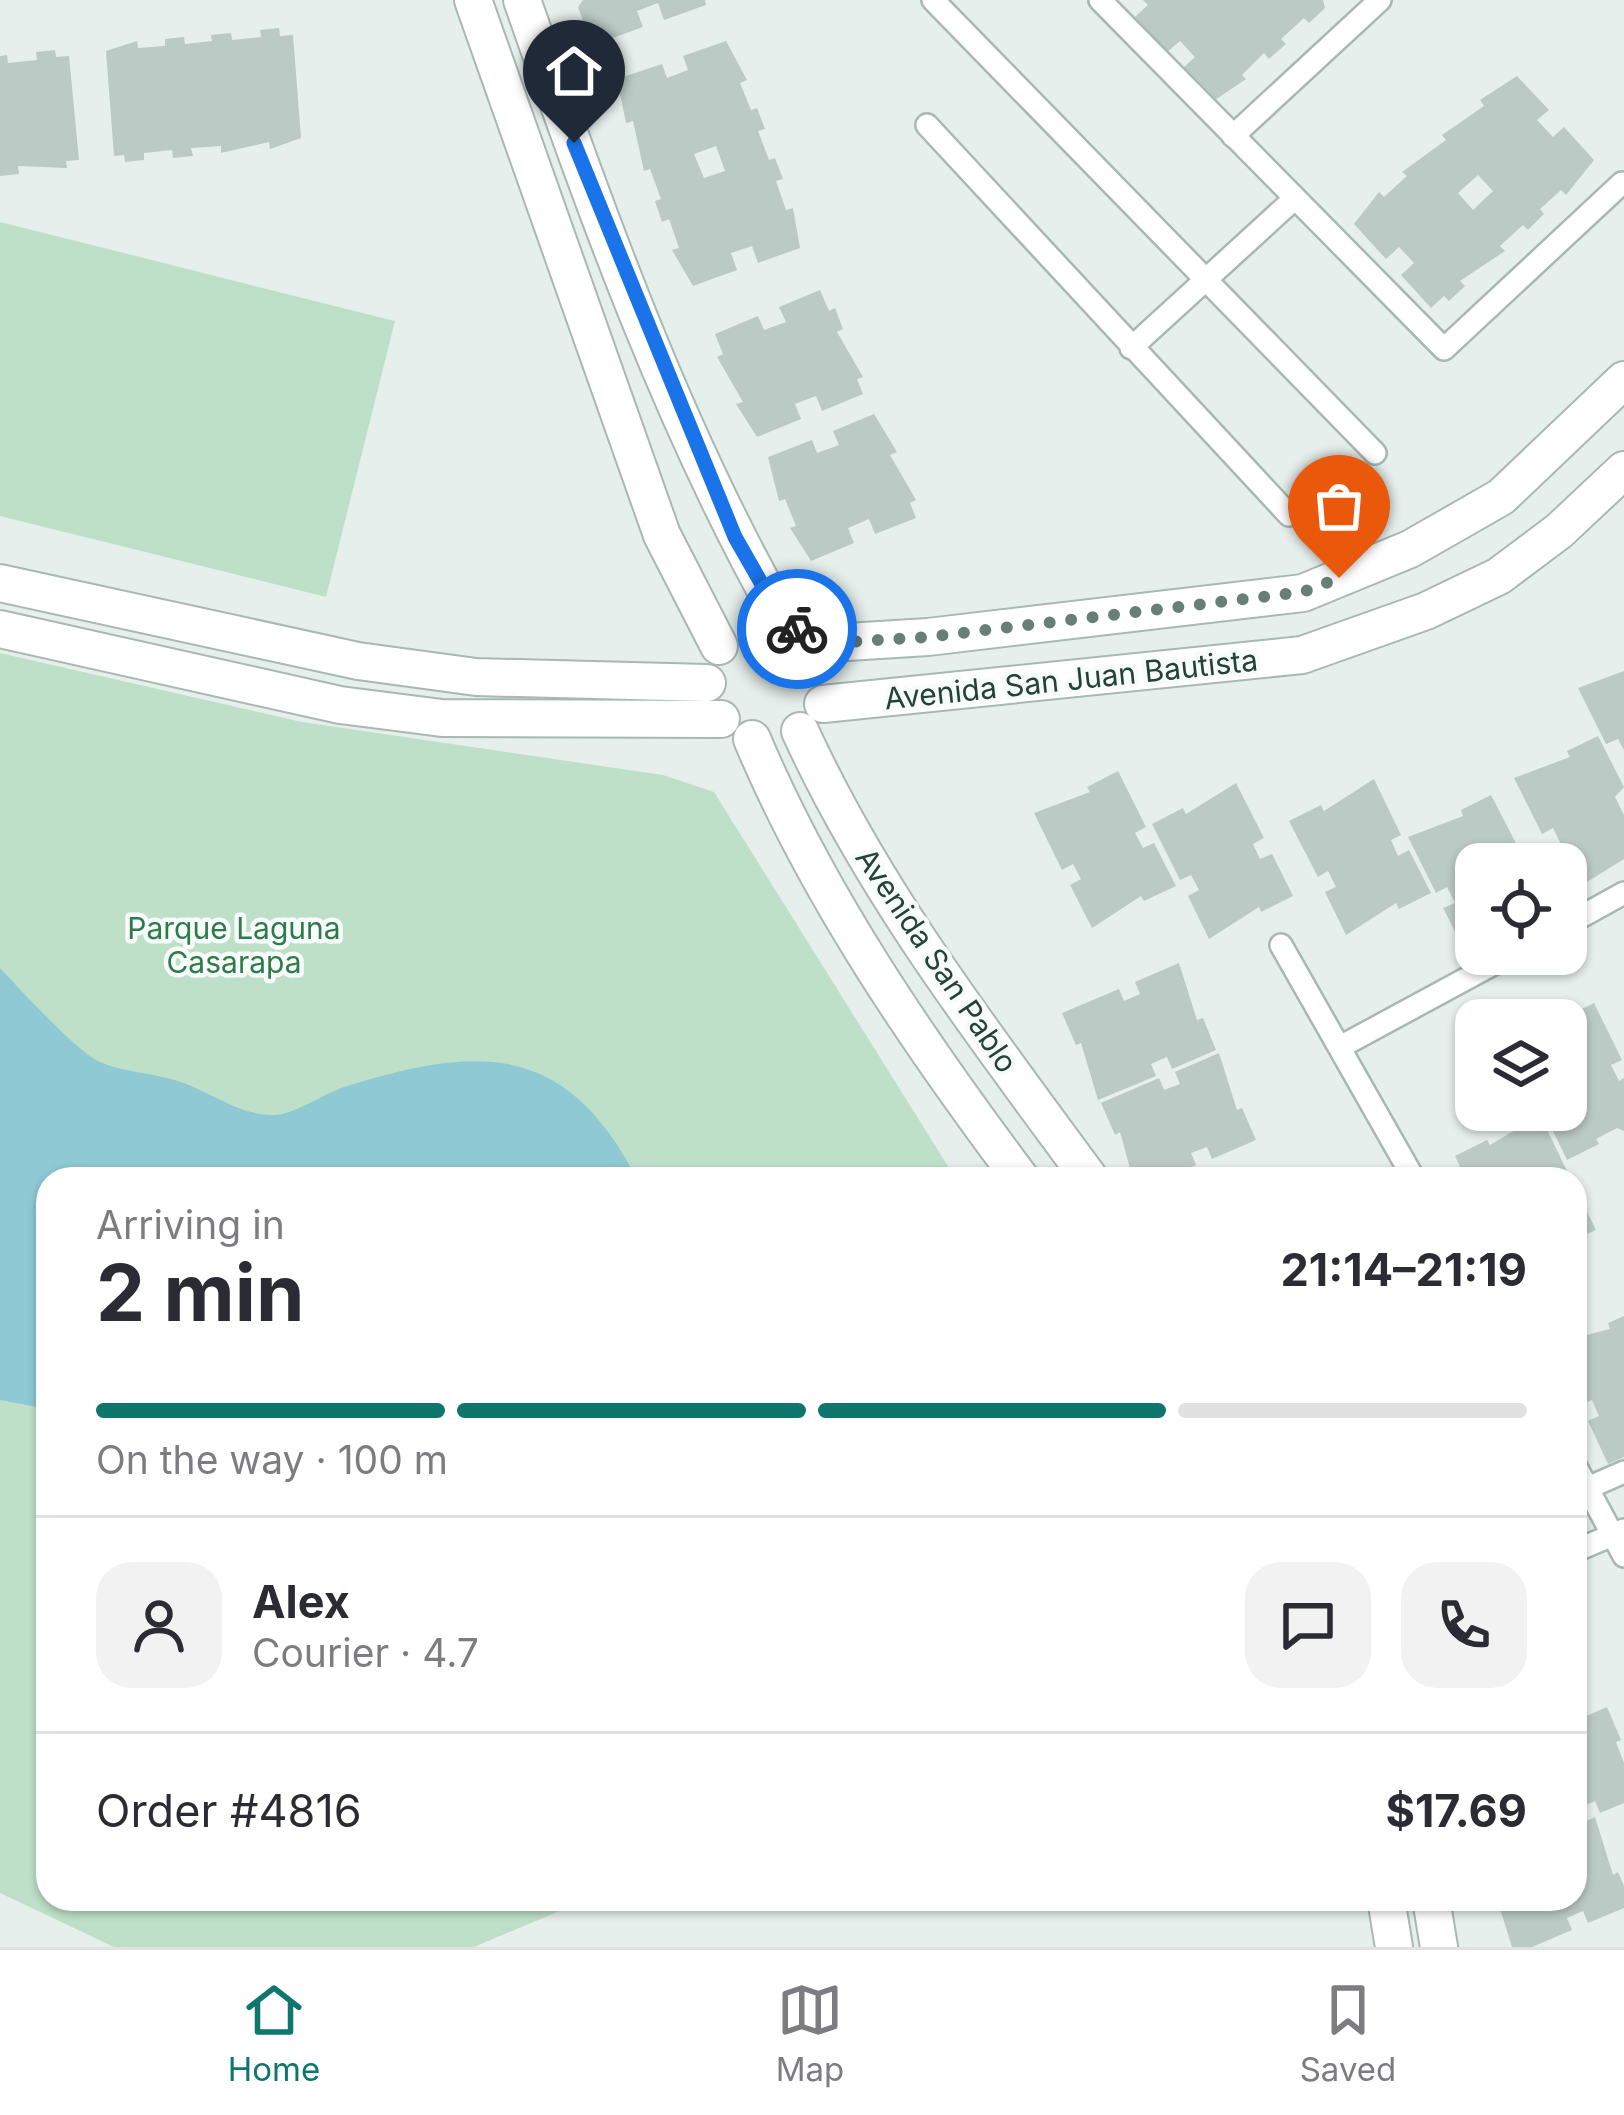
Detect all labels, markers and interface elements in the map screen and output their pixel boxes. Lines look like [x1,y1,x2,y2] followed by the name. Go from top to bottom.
[523,20,625,143] pin
[541,38,607,104] icon: home
[1288,455,1390,578] pin
[1306,473,1372,539] icon: bag
[737,569,857,689] courier
[764,596,830,662] icon: bike
[883,641,1259,717] street label: Avenida San Juan Bautista
[849,841,1025,1079] street label: Avenida San Pablo
[1455,843,1587,1131] map controls
[1455,843,1587,975] button: locate
[127,910,341,980] park label: Parque Laguna Casarapa
[1455,999,1587,1131] button: layers
[96,1201,285,1248] text: Arriving in
[1280,1242,1527,1297] text: 21:14–21:19
[96,1245,304,1340] text: 2 min
[96,1436,448,1483] text: On the way · 100 m
[96,1562,222,1688] button: person
[1245,1562,1371,1688] button: chat
[1401,1562,1527,1688] button: phone
[252,1574,350,1629] text: Alex
[252,1629,479,1676] text: Courier · 4.7
[96,1783,362,1838] text: Order #4816
[1385,1783,1527,1838] text: $17.69
[228,1977,320,2089] tab: Home
[776,1977,844,2089] tab: Map
[1300,1977,1396,2089] tab: Saved

